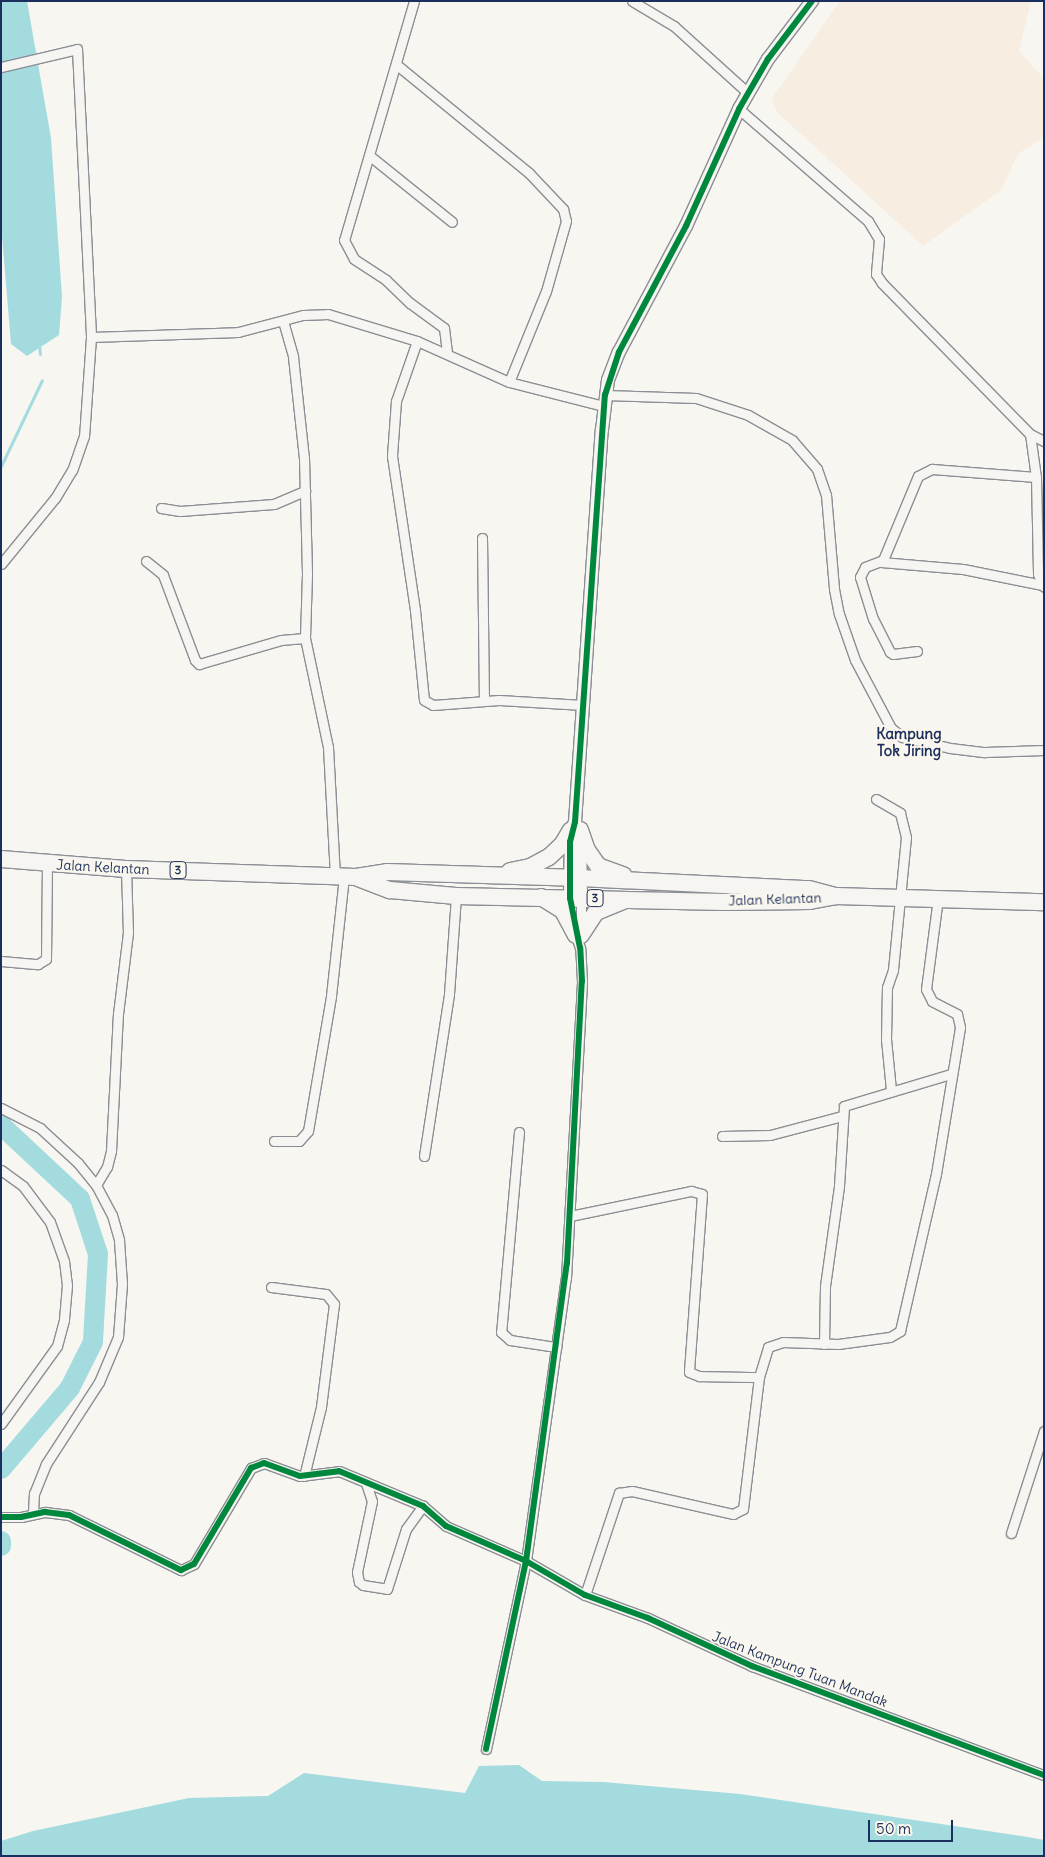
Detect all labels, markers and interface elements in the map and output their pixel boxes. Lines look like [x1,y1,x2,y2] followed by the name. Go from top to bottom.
[876,724,942,759] district label: Kampung Tok Jiring
[56,856,150,878] street label: Jalan Kelantan
[169,860,187,880] road number: 3
[586,888,604,908] road number: 3
[728,889,822,909] street label: Jalan Kelantan
[710,1628,890,1710] street label: Jalan Kampung Tuan Mandak
[870,1810,955,1842] scale bar
[876,1819,911,1838] text: 50 m

